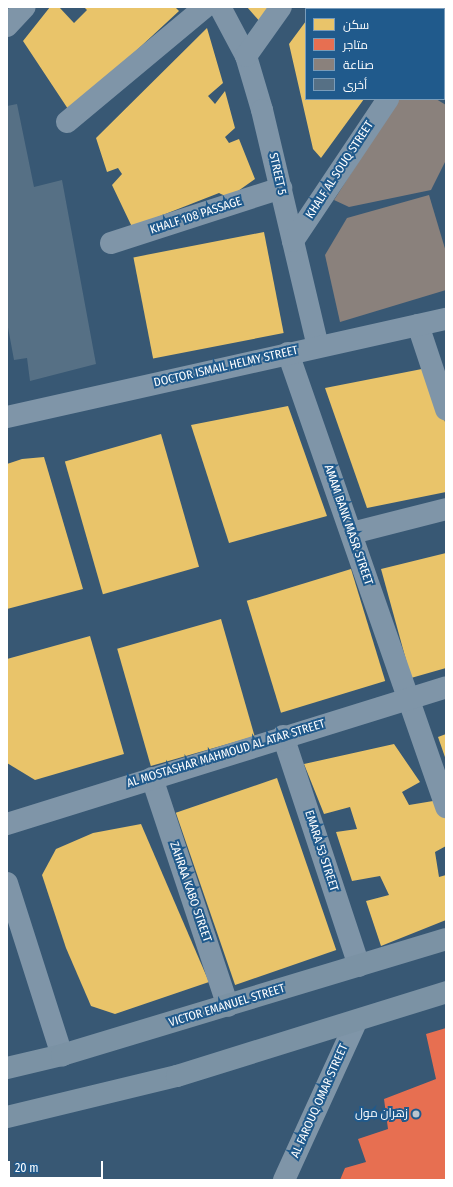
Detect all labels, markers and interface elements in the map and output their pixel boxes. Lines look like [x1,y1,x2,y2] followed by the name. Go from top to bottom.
[305,8,445,100] legend
[343,18,369,32] text: سكن
[343,38,368,52] text: متاجر
[343,58,374,72] text: صناعة
[343,78,367,92] text: أخرى
[303,119,377,221] street label: KHALF AL SOUQ STREET
[265,151,289,197] street label: STREET 5
[148,194,244,238] street label: KHALF 108 PASSAGE
[153,343,299,391] street label: DOCTOR ISMAIL HELMY STREET
[321,463,375,587] street label: AMAM BANK MASR STREET
[125,717,327,791] street label: AL MOSTASHAR MAHMOUD AL ATAR STREET
[301,809,341,893] street label: EMARA 53 STREET
[166,840,214,944] street label: ZAHRAA KABO STREET
[167,982,287,1030] street label: VICTOR EMANUEL STREET
[288,1042,352,1160] street label: AL FAROUQ OMAR STREET
[355,1107,408,1121] place label: زهران مول
[411,1109,421,1119] marker: زهران مول
[10,1153,105,1179] scale bar
[15,1161,39,1175] text: 20 m

